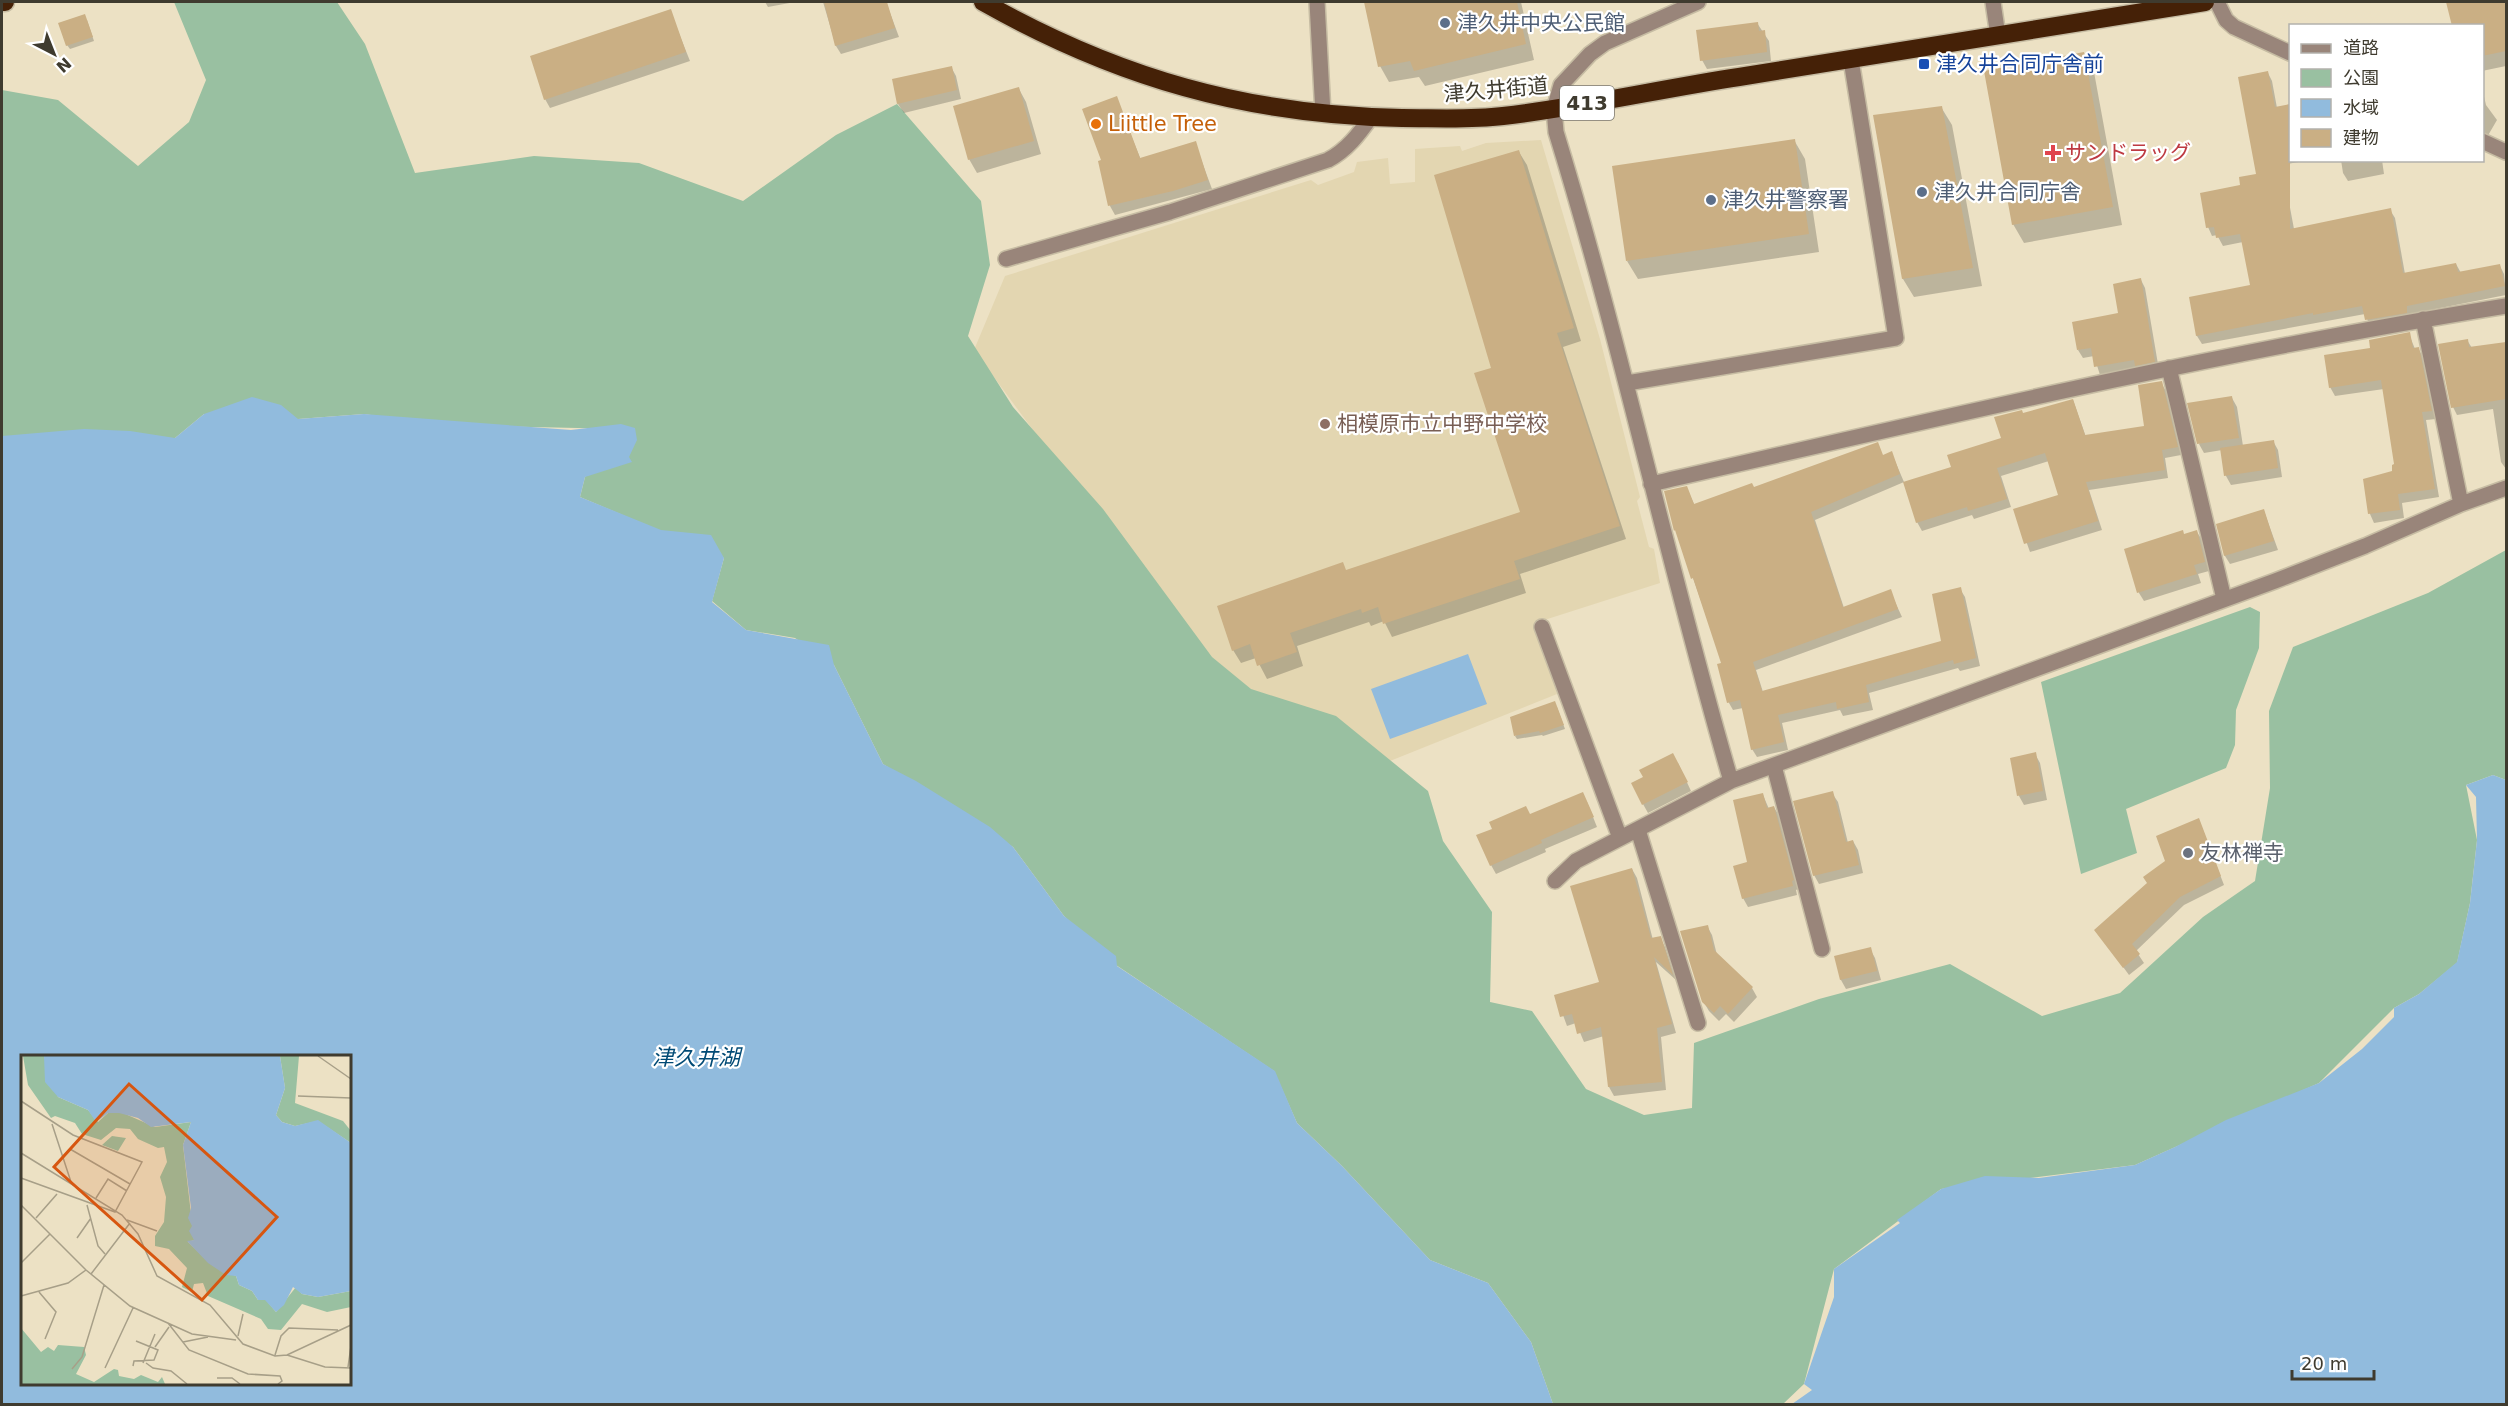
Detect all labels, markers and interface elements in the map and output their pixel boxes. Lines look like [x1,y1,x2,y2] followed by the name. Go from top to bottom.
[1457,11,1625,35] place label: 津久井中央公民館
[1438,16,1452,30] marker: 津久井中央公民館
[24,24,84,84] north arrow
[2289,24,2484,162] legend
[2343,37,2379,58] text: 道路
[1936,52,2104,76] place label: 津久井合同庁舎前
[52,53,75,76] text: N
[1917,57,1931,71] marker: 津久井合同庁舎前
[2343,67,2379,88] text: 公園
[1443,73,1549,107] street label: 津久井街道
[1560,86,1614,120] road number: 413
[2343,97,2379,118] text: 水域
[1108,112,1217,136] place label: Liittle Tree
[1089,117,1103,131] marker: Liittle Tree
[2343,127,2379,148] text: 建物
[2065,141,2191,165] place label: サンドラッグ
[2046,146,2060,160] marker: サンドラッグ
[1934,180,2081,204] place label: 津久井合同庁舎
[1915,185,1929,199] marker: 津久井合同庁舎
[1723,188,1849,212] place label: 津久井警察署
[1704,193,1718,207] marker: 津久井警察署
[1337,412,1547,436] place label: 相模原市立中野中学校
[1318,417,1332,431] marker: 相模原市立中野中学校
[2200,841,2284,865] place label: 友林禅寺
[2181,846,2195,860] marker: 友林禅寺
[652,1045,743,1070] water label: 津久井湖
[21,1055,351,1385] inset map
[2292,1343,2374,1381] scale bar
[2301,1353,2347,1374] text: 20 m

